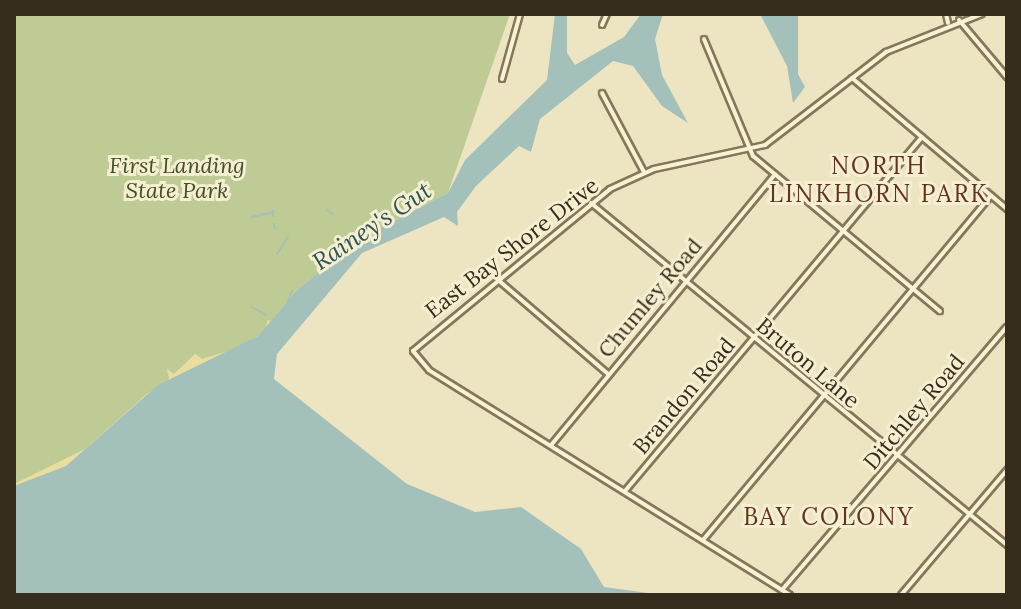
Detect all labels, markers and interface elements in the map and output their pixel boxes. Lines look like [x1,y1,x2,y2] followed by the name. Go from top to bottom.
[109,152,245,204] park label: First Landing State Park
[769,152,989,208] district label: NORTH LINKHORN PARK
[420,172,604,324] street label: East Bay Shore Drive
[307,176,437,276] water label: Rainey's Gut
[592,233,708,363] street label: Chumley Road
[751,312,865,414] street label: Bruton Lane
[628,332,740,460] street label: Brandon Road
[858,349,970,475] street label: Ditchley Road
[743,503,915,531] district label: BAY COLONY

